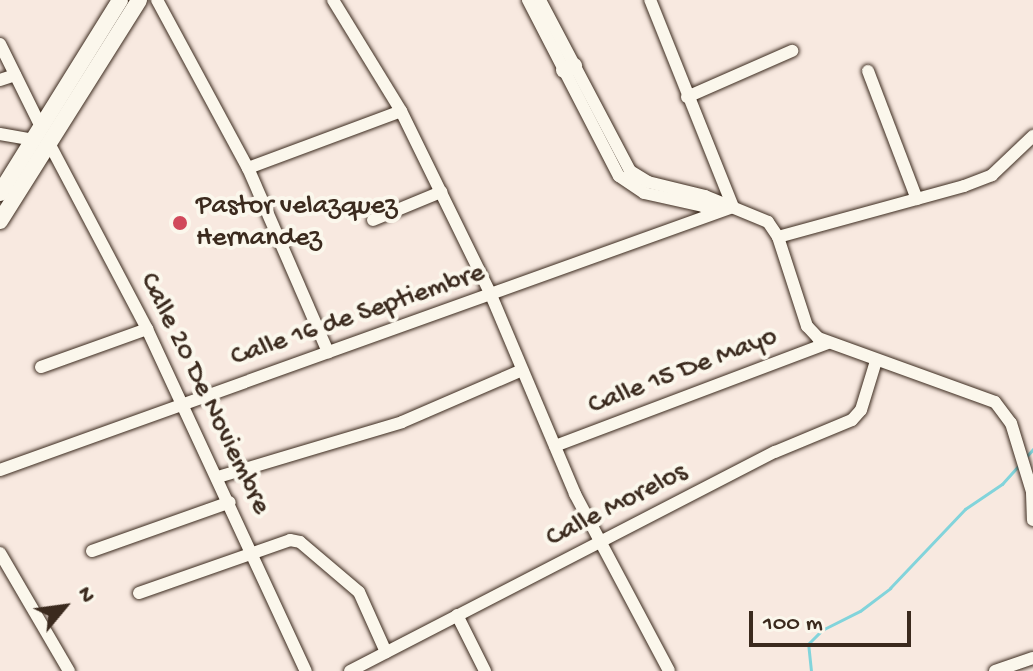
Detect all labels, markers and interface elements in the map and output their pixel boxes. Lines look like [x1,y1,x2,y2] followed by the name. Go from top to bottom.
[196,190,397,256] place label: Pastor velazquez Hernandez
[171,214,189,232] marker: Pastor velazquez Hernandez
[227,257,489,375] street label: Calle 16 de Septiembre
[131,268,277,520] street label: Calle 20 De Noviembre
[584,321,782,423] street label: Calle 15 De Mayo
[541,456,693,556] street label: Calle Morelos
[24,567,104,647] north arrow
[70,583,100,608] text: N
[753,595,915,645] scale bar
[763,610,823,639] text: 100 m

